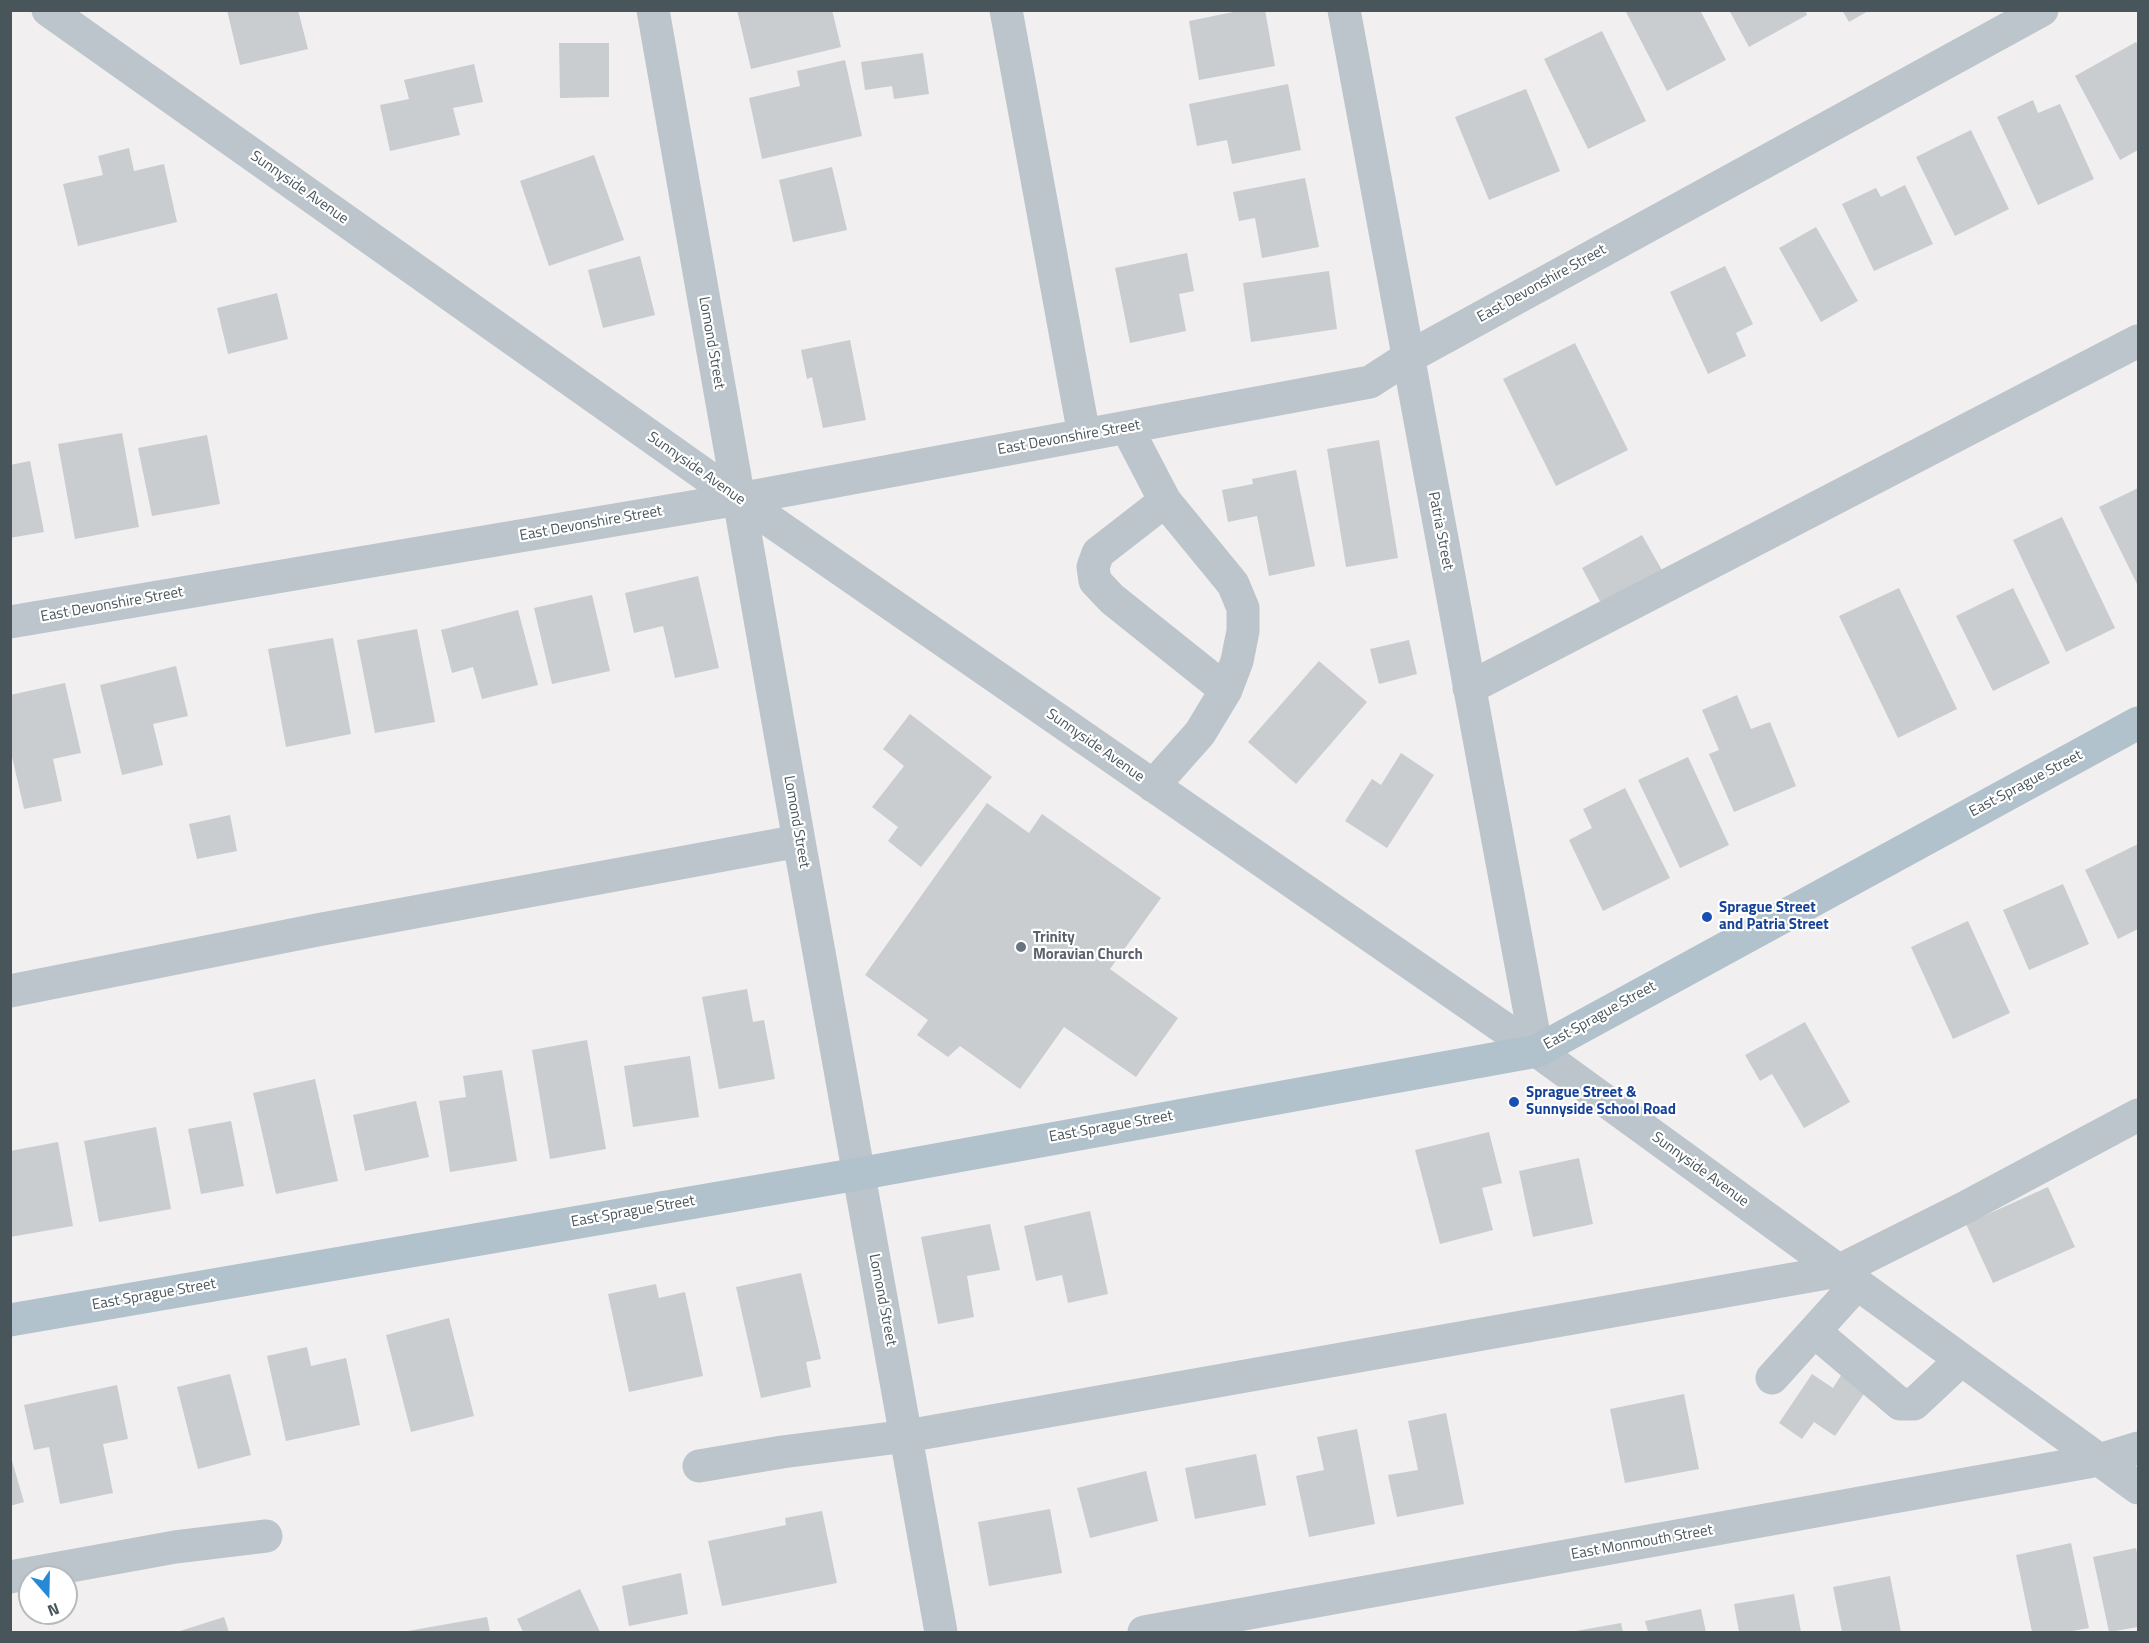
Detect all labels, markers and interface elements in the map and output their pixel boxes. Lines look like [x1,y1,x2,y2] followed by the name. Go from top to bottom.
[247,148,351,228] street label: Sunnyside Avenue
[1474,241,1610,327] street label: East Devonshire Street
[694,295,728,391] street label: Lomond Street
[996,417,1142,459] street label: East Devonshire Street
[644,429,748,509] street label: Sunnyside Avenue
[1424,490,1456,572] street label: Patria Street
[518,503,664,545] street label: East Devonshire Street
[39,584,185,626] street label: East Devonshire Street
[1043,706,1147,786] street label: Sunnyside Avenue
[1966,747,2086,821] street label: East Sprague Street
[779,774,813,870] street label: Lomond Street
[1719,899,1829,934] place label: Sprague Street and Patria Street
[1700,910,1714,924] marker: Sprague Street and Patria Street
[1033,929,1143,964] place label: Trinity Moravian Church
[1014,940,1028,954] marker: Trinity Moravian Church
[1541,978,1659,1054] street label: East Sprague Street
[1526,1084,1676,1119] place label: Sprague Street & Sunnyside School Road
[1507,1095,1521,1109] marker: Sprague Street & Sunnyside School Road
[1048,1107,1174,1147] street label: East Sprague Street
[1648,1129,1752,1211] street label: Sunnyside Avenue
[570,1192,696,1232] street label: East Sprague Street
[864,1252,900,1348] street label: Lomond Street
[91,1275,217,1315] street label: East Sprague Street
[1570,1522,1714,1564] street label: East Monmouth Street
[18,1565,78,1625] north arrow
[44,1597,63,1623] text: N

